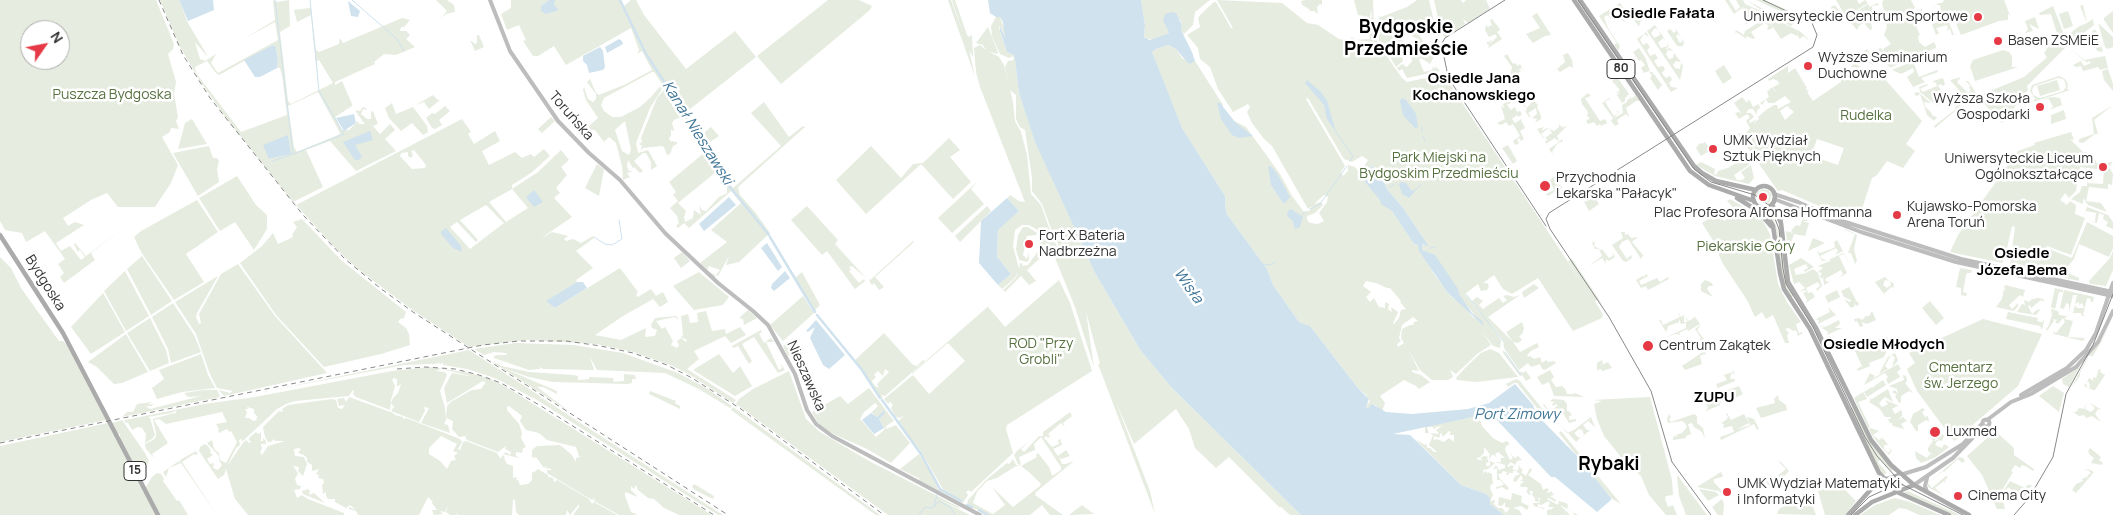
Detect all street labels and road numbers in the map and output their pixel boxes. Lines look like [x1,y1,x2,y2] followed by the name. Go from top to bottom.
[1607,60,1635,78] road number: 80
[545,88,597,144] street label: Toruńska
[21,252,69,314] street label: Bydgoska
[783,338,829,414] street label: Nieszawska
[124,462,146,481] road number: 15

